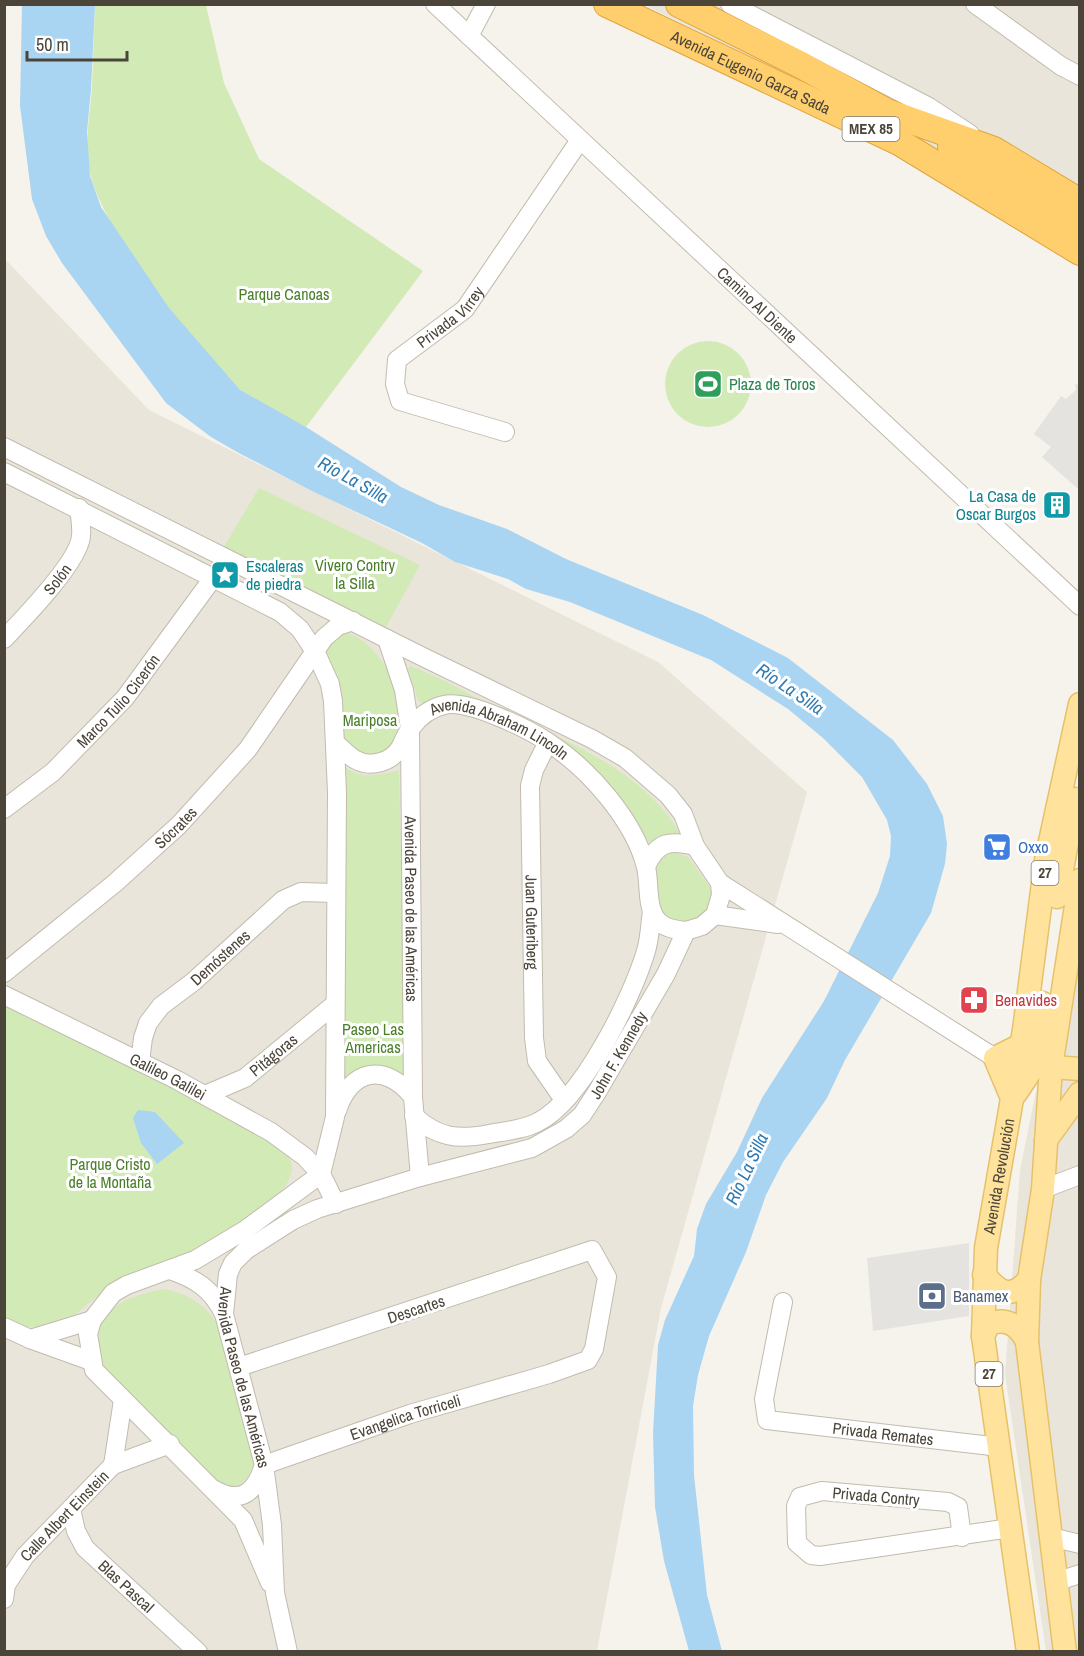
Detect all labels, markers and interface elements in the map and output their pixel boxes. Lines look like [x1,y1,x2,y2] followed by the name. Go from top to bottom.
[27,24,128,62] scale bar
[666,24,835,119] street label: Avenida Eugenio Garza Sada
[36,32,69,57] text: 50 m
[842,117,900,141] road number: MEX 85
[712,262,803,348] street label: Camino Al Diente
[412,281,489,353] street label: Privada Virrey
[238,283,330,305] park label: Parque Canoas
[692,368,724,400] sports icon: Plaza de Toros
[729,373,816,395] place label: Plaza de Toros
[314,450,393,509] water label: Río La Silla
[956,485,1036,525] place label: La Casa de Oscar Burgos
[1041,489,1073,521] building icon: La Casa de Oscar Burgos
[315,554,395,594] park label: Vivero Contry la Silla
[246,555,304,595] place label: Escaleras de piedra
[38,559,76,599] street label: Solón
[209,559,241,591] place icon: Escaleras de piedra
[71,649,165,753] street label: Marco Tulio Cicerón
[752,657,829,720] water label: Río La Silla
[425,693,573,765] street label: Avenida Abraham Lincoln
[343,709,398,731] park label: Mariposa
[149,802,202,853] street label: Sócrates
[400,815,423,1002] street label: Avenida Paseo de las Américas
[981,831,1013,863] supermarket icon: Oxxo
[1018,836,1049,858] place label: Oxxo
[1032,861,1058,885] road number: 27
[520,875,544,970] street label: Juan Guteriberg
[185,924,255,990] street label: Demóstenes
[958,984,990,1016] pharmacy icon: Benavides
[995,989,1057,1011] place label: Benavides
[584,1007,652,1103] street label: John F. Kennedy
[342,1018,404,1058] park label: Paseo Las Americas
[245,1028,302,1081] street label: Pitágoras
[126,1047,210,1105] street label: Galileo Galilei
[977,1117,1019,1237] street label: Avenida Revolución
[719,1129,774,1209] water label: Río La Silla
[68,1153,152,1193] park label: Parque Cristo de la Montaña
[916,1280,948,1312] bank icon: Banamex
[213,1285,275,1470] street label: Avenida Paseo de las Américas
[953,1285,1009,1307] place label: Banamex
[385,1289,447,1329] street label: Descartes
[976,1362,1002,1386] road number: 27
[347,1389,463,1445] street label: Evangelica Torriceli
[832,1417,935,1450] street label: Privada Remates
[15,1465,113,1566] street label: Calle Albert Einstein
[831,1481,921,1511] street label: Privada Contry
[94,1555,159,1617] street label: Blas Pascal

